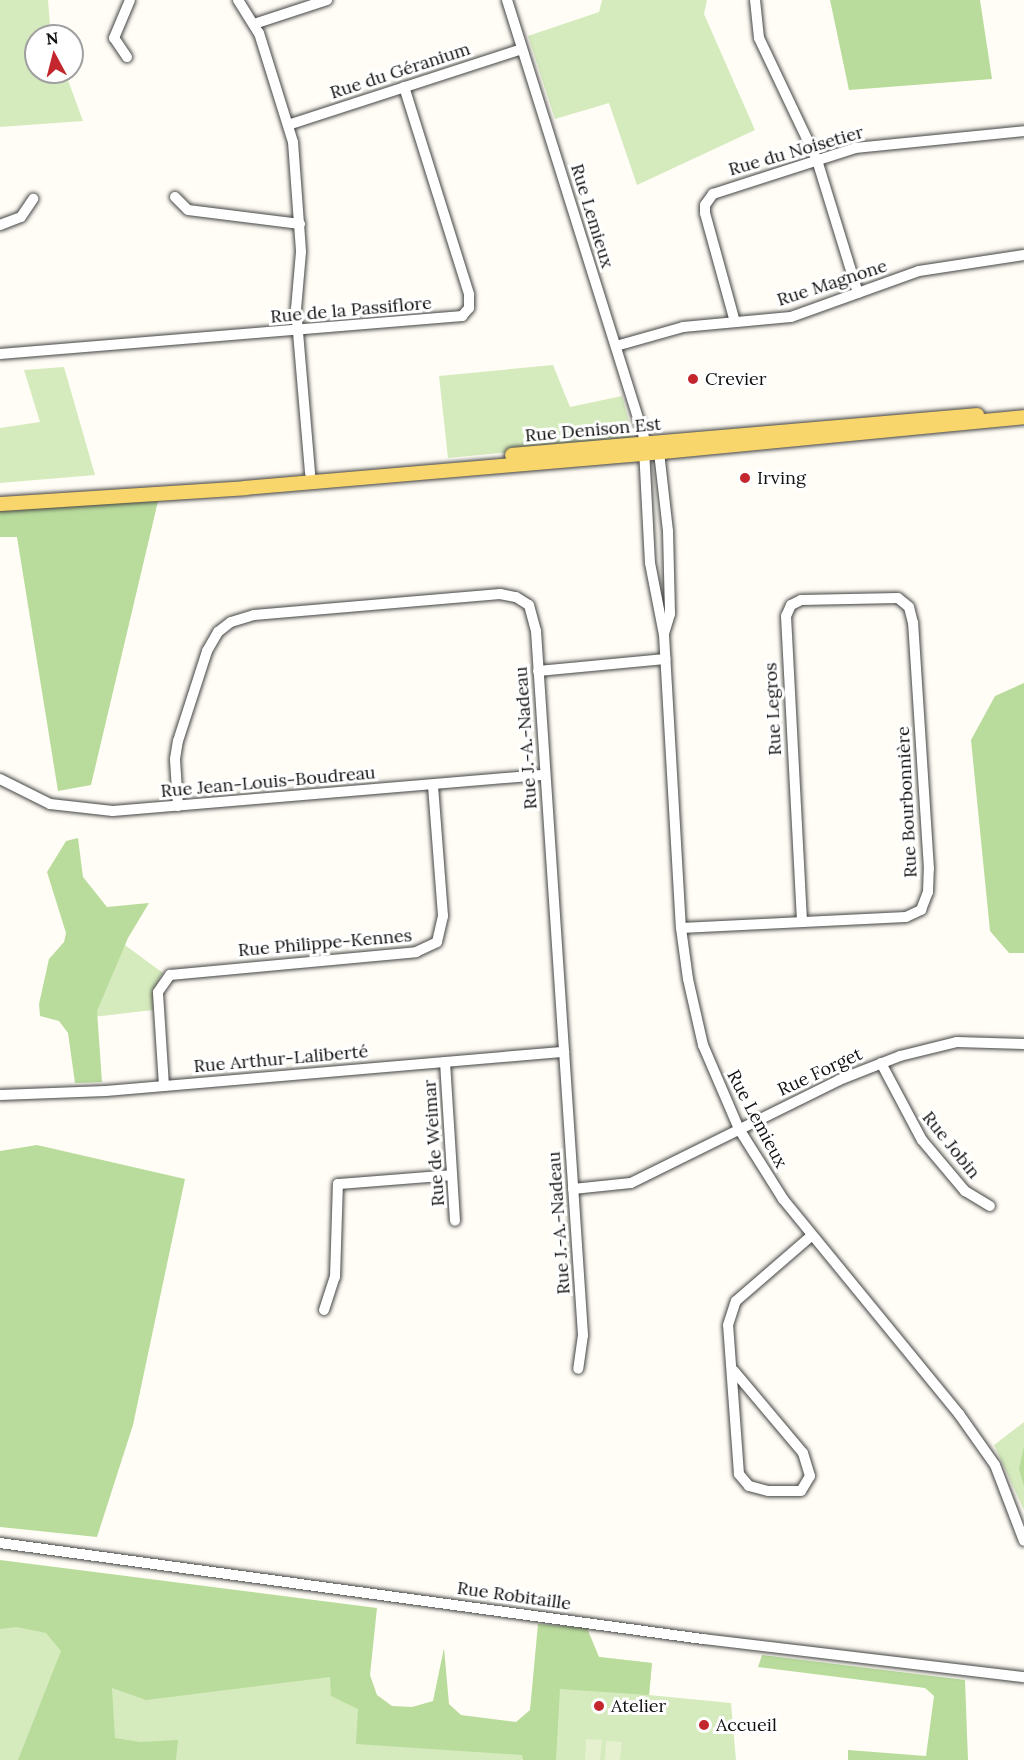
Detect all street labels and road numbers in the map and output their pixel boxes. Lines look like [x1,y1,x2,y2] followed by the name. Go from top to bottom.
[327,38,473,104] street label: Rue du Géranium
[726,121,866,181] street label: Rue du Noisetier
[566,161,618,271] street label: Rue Lemieux
[774,255,890,311] street label: Rue Magnone
[269,292,433,328] street label: Rue de la Passiflore
[524,413,662,447] street label: Rue Denison Est
[760,662,786,756] street label: Rue Legros
[510,666,542,810] street label: Rue J.-A.-Nadeau
[892,726,922,878] street label: Rue Bourbonnière
[160,762,376,802] street label: Rue Jean-Louis-Boudreau
[237,925,413,961] street label: Rue Philippe-Kennes
[193,1041,369,1077] street label: Rue Arthur-Laliberté
[774,1043,866,1101] street label: Rue Forget
[722,1066,792,1172] street label: Rue Lemieux
[419,1079,449,1207] street label: Rue de Weimar
[917,1107,985,1183] street label: Rue Jobin
[543,1151,575,1295] street label: Rue J.-A.-Nadeau
[456,1577,572,1615] street label: Rue Robitaille

